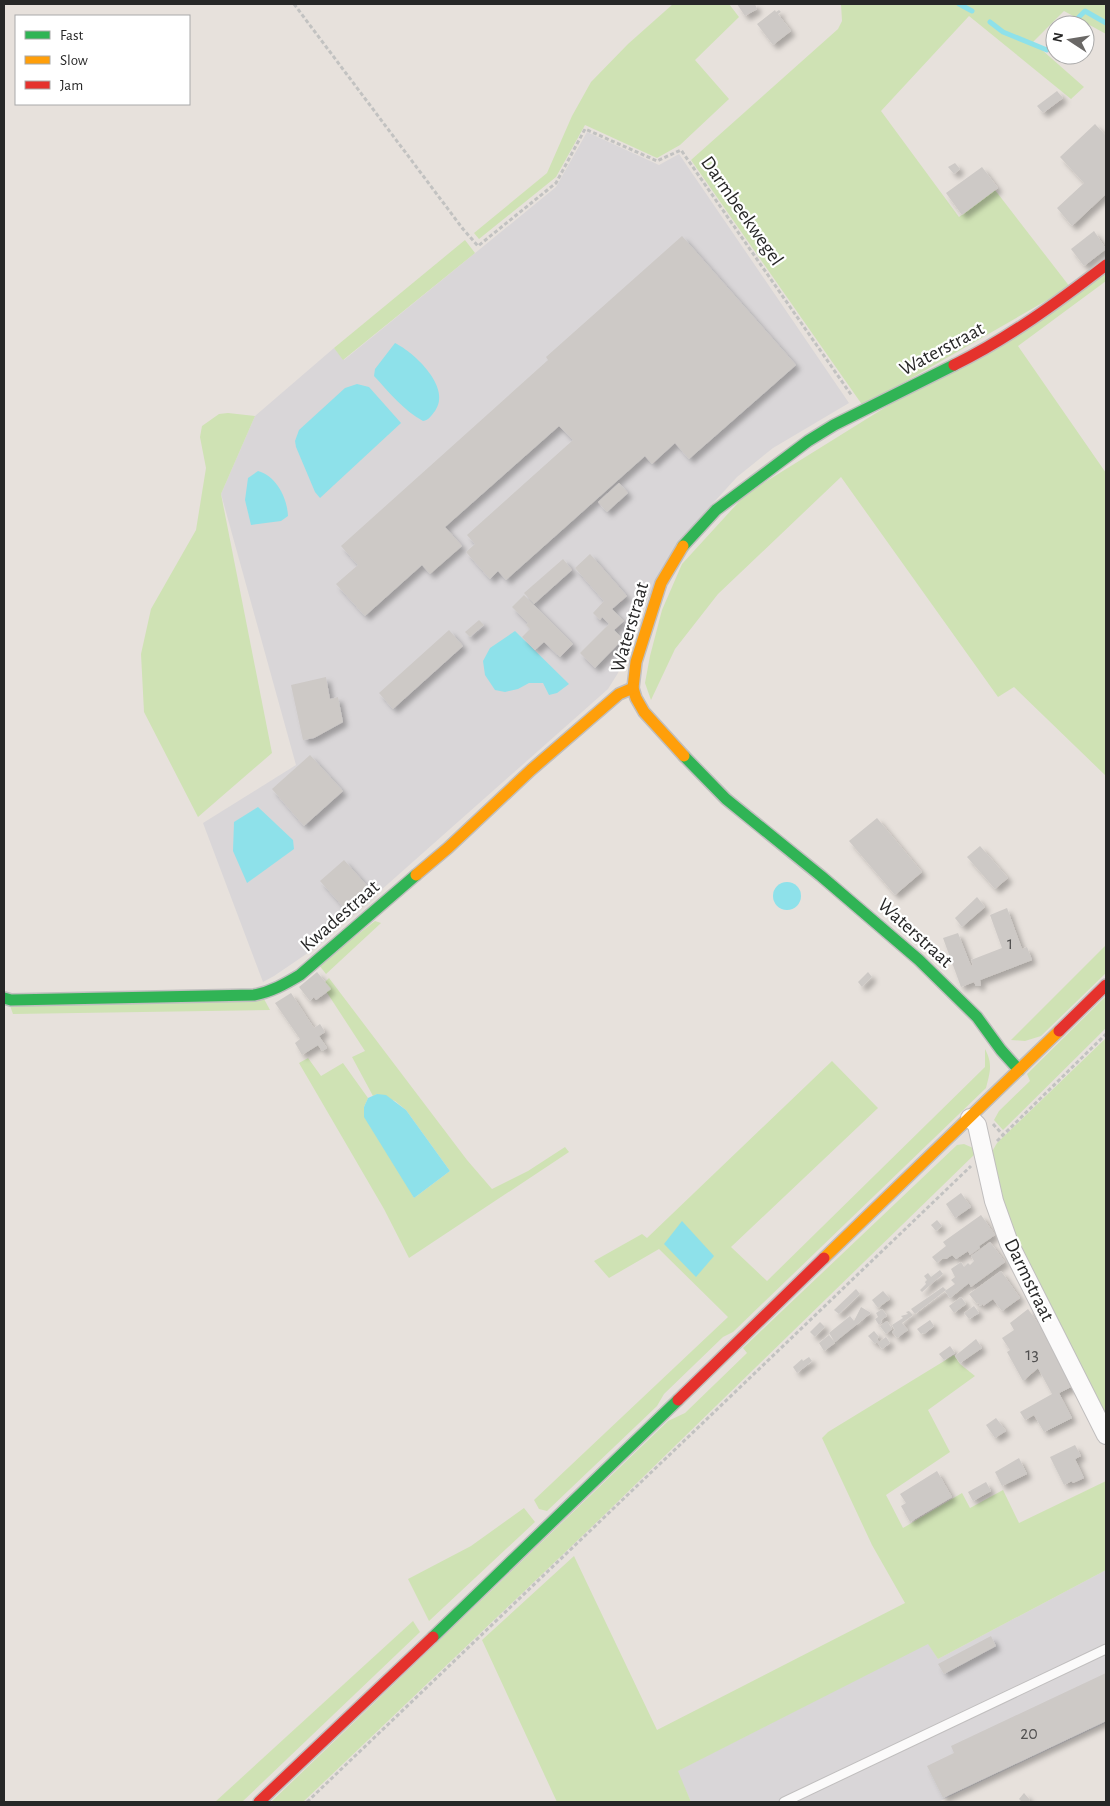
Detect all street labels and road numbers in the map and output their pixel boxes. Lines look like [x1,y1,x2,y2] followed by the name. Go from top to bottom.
[697,153,787,269] street label: Darmbeekwegel
[896,318,988,380] street label: Waterstraat
[608,579,653,674] street label: Waterstraat
[297,876,384,955] street label: Kwadestraat
[874,895,957,972] street label: Waterstraat
[1000,1235,1058,1325] street label: Darmstraat

